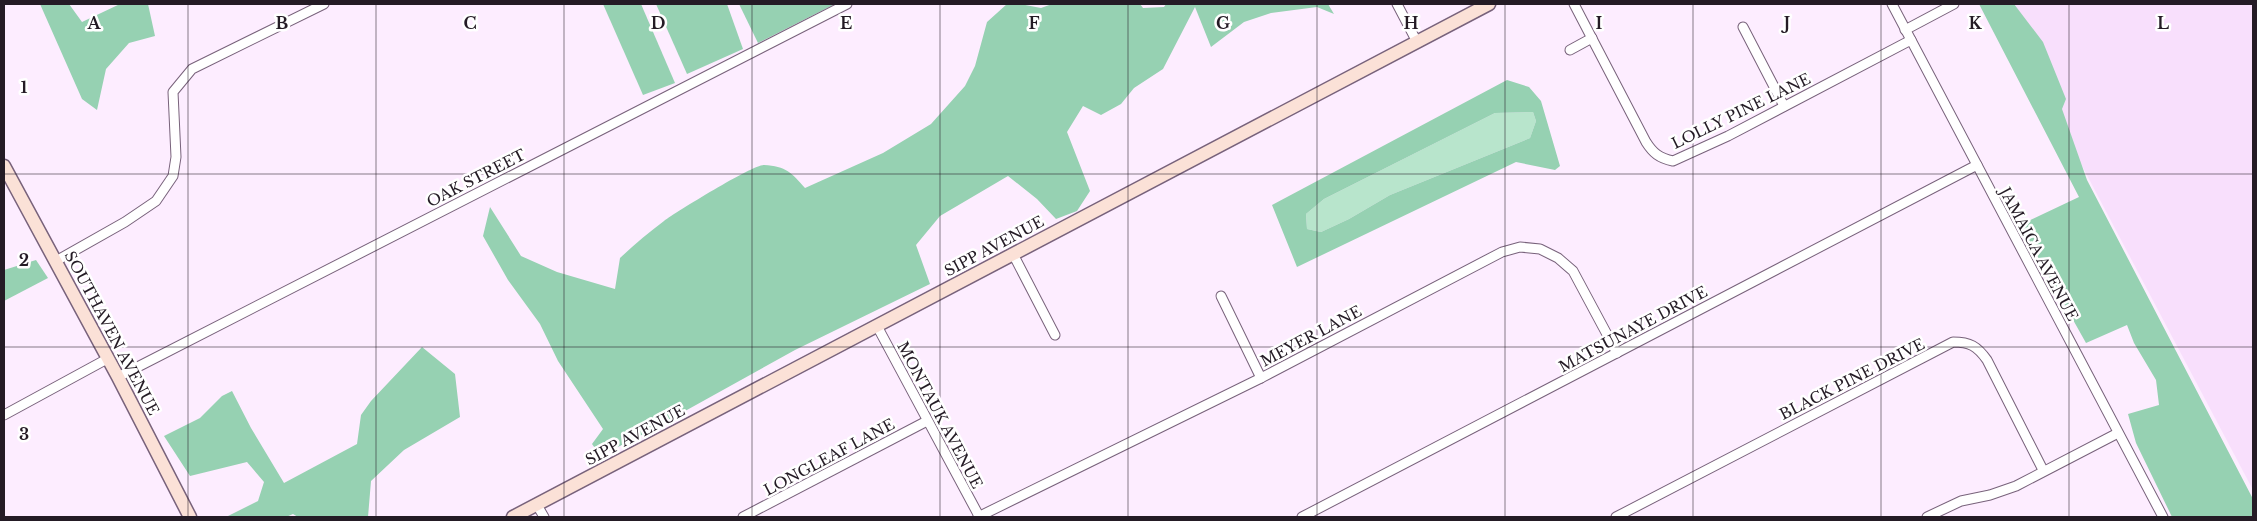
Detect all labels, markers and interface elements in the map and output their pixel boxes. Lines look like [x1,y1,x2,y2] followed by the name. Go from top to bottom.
[87,13,102,33] text: A
[276,13,289,33] text: B
[463,13,477,33] text: C
[651,13,665,33] text: D
[840,13,852,33] text: E
[1028,13,1040,33] text: F
[1216,13,1230,33] text: G
[1403,13,1419,33] text: H
[1596,13,1603,33] text: I
[1781,13,1790,33] text: J
[1968,13,1982,33] text: K
[2157,13,2169,33] text: L
[1668,69,1814,153] street label: LOLLY PINE LANE
[21,77,28,97] text: 1
[423,145,529,211] street label: OAK STREET
[1995,182,2082,324] street label: JAMAICA AVENUE
[941,212,1047,280] street label: SIPP AVENUE
[61,248,163,418] street label: SOUTHAVEN AVENUE
[19,250,29,270] text: 2
[1556,282,1711,376] street label: MATSUNAYE DRIVE
[1257,301,1365,371] street label: MEYER LANE
[1776,334,1928,424] street label: BLACK PINE DRIVE
[893,338,987,492] street label: MONTAUK AVENUE
[582,401,688,469] street label: SIPP AVENUE
[760,414,898,500] street label: LONGLEAF LANE
[19,424,29,444] text: 3

